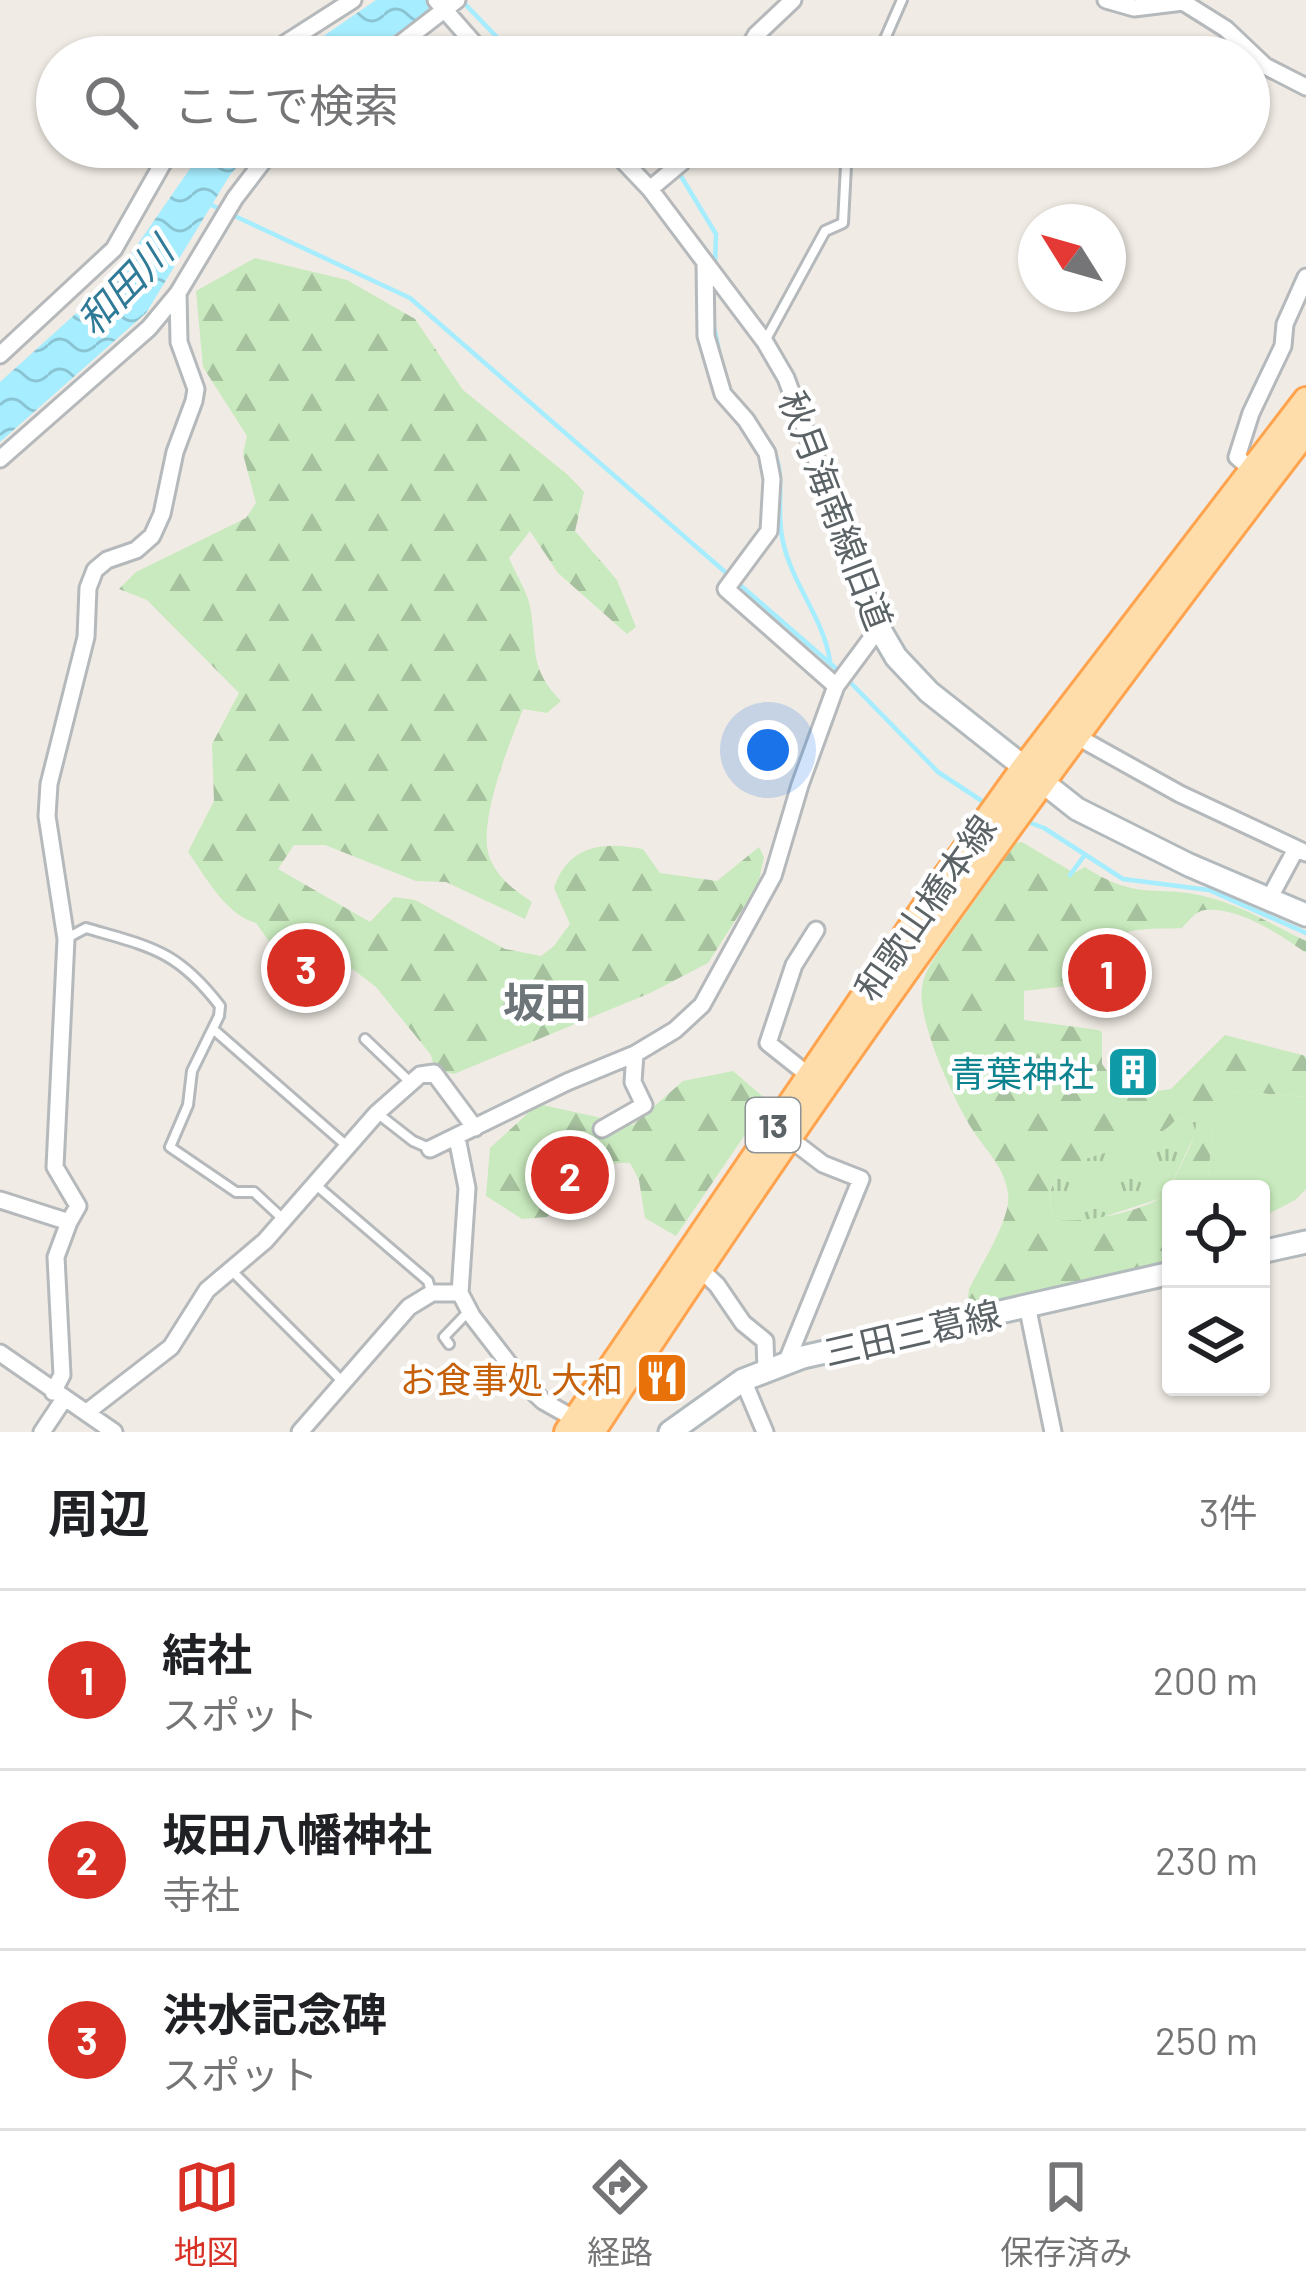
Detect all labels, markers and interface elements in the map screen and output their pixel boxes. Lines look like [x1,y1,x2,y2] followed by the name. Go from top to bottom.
[36,36,1270,168] search box
[78,69,144,135] icon: search
[174,77,399,131] text: ここで検索
[1018,204,1126,312] north arrow
[66,224,184,343] water label: 和田川
[772,385,902,635] street label: 秋月海南線旧道
[738,720,798,780] your location
[844,806,1004,1008] street label: 和歌山橋本線
[267,923,345,1013] pin: 3
[1068,928,1146,1018] pin: 1
[503,976,587,1026] district label: 坂田
[1105,1044,1161,1100] building icon: 青葉神社
[950,1051,1094,1094] place label: 青葉神社
[746,1098,800,1152] road number: 13
[531,1130,609,1220] pin: 2
[1162,1180,1270,1396] map controls
[1162,1180,1270,1288] button: locate
[1162,1288,1270,1396] button: layers
[819,1291,1005,1373] street label: 三田三葛線
[634,1350,690,1406] restaurant icon: お食事処 大和
[400,1357,623,1400] place label: お食事処 大和
[48,1481,150,1542] text: 周辺
[1199,1488,1258,1535] text: 3件
[162,1626,252,1680] text: 結社
[80,1656,94,1703] text: 1
[1153,1656,1258,1703] text: 200 m
[162,1690,318,1737] text: スポット
[162,1806,432,1860] text: 坂田八幡神社
[76,1836,98,1883] text: 2
[1155,1836,1258,1883] text: 230 m
[162,1870,240,1917] text: 寺社
[162,1986,387,2040] text: 洪水記念碑
[76,2016,98,2063] text: 3
[1155,2016,1258,2063] text: 250 m
[162,2050,318,2097] text: スポット
[174,2154,240,2274] tab: 地図
[587,2154,653,2274] tab: 経路
[1000,2154,1132,2274] tab: 保存済み

